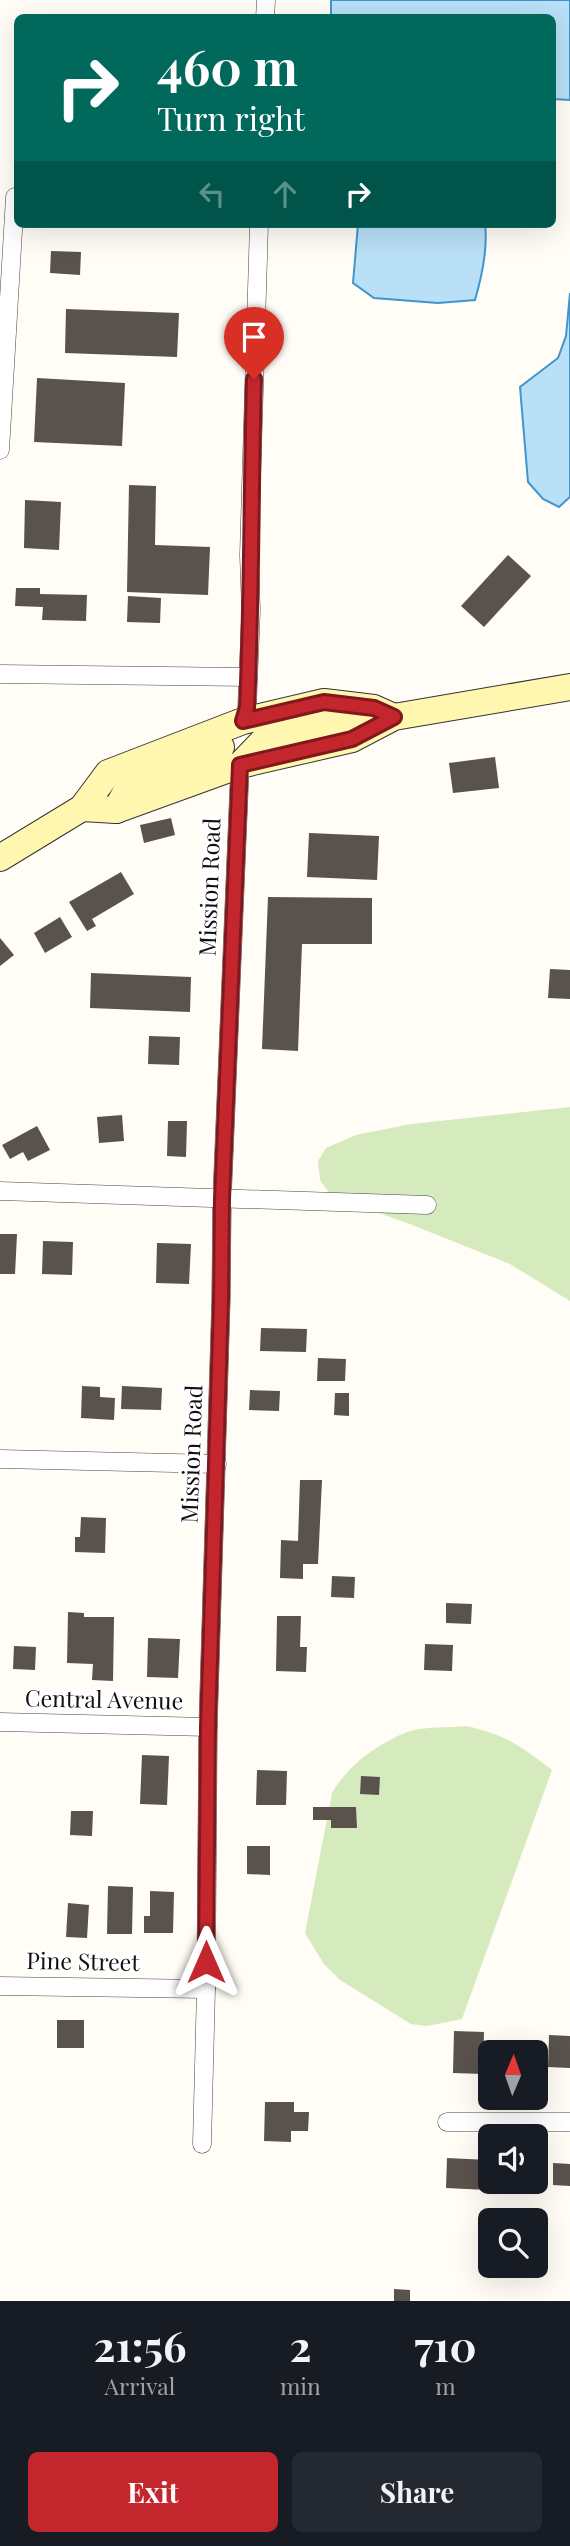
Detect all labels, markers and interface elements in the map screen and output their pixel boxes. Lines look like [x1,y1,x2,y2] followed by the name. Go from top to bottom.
[157,33,298,98] text: 460 m
[42,42,133,133] icon: right
[157,96,305,139] text: Turn right
[193,175,231,213] icon: left
[266,175,304,213] icon: ahead
[339,175,377,213] icon: right
[224,307,284,379] pin
[235,318,273,356] icon: arrive
[191,817,226,957] street label: Mission Road
[173,1384,208,1524] street label: Mission Road
[25,1682,184,1715] street label: Central Avenue
[169,1925,243,1999] position arrow
[26,1944,141,1977] street label: Pine Street
[478,2040,548,2110] north arrow
[478,2040,548,2278] map controls
[478,2124,548,2194] button: sound
[478,2208,548,2278] button: search
[93,2317,187,2373] text: 21:56
[289,2317,311,2373] text: 2
[414,2317,477,2373] text: 710
[105,2370,175,2401] text: Arrival
[280,2370,321,2401] text: min
[435,2370,456,2401] text: m
[28,2452,278,2532] button: Exit
[292,2452,542,2532] button: Share

